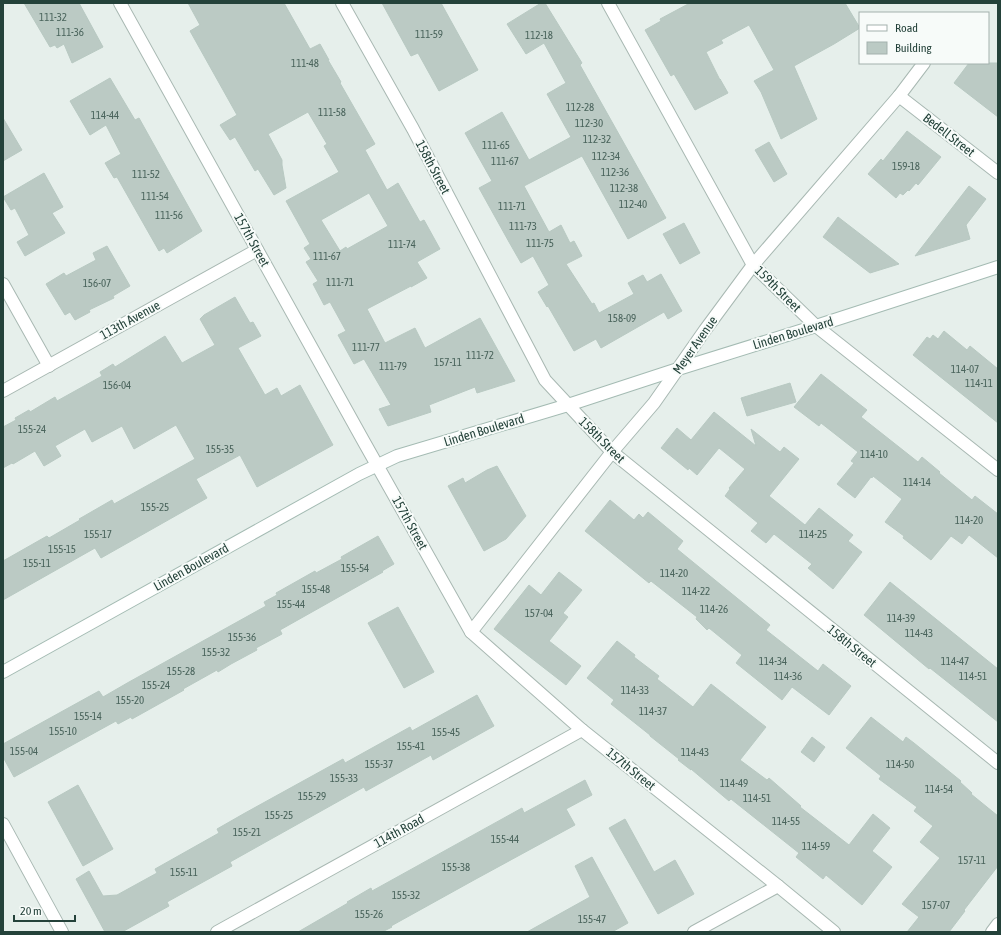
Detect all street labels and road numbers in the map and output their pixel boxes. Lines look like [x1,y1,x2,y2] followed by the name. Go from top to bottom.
[920,110,978,160] street label: Bedell Street
[413,138,454,197] street label: 158th Street
[231,211,273,270] street label: 157th Street
[752,263,804,315] street label: 159th Street
[97,297,163,343] street label: 113th Avenue
[670,313,720,377] street label: Meyer Avenue
[751,314,835,352] street label: Linden Boulevard
[442,411,526,449] street label: Linden Boulevard
[576,414,628,466] street label: 158th Street
[389,494,431,553] street label: 157th Street
[151,540,231,594] street label: Linden Boulevard
[824,622,880,670] street label: 158th Street
[603,745,659,793] street label: 157th Street
[371,811,427,851] street label: 114th Road

